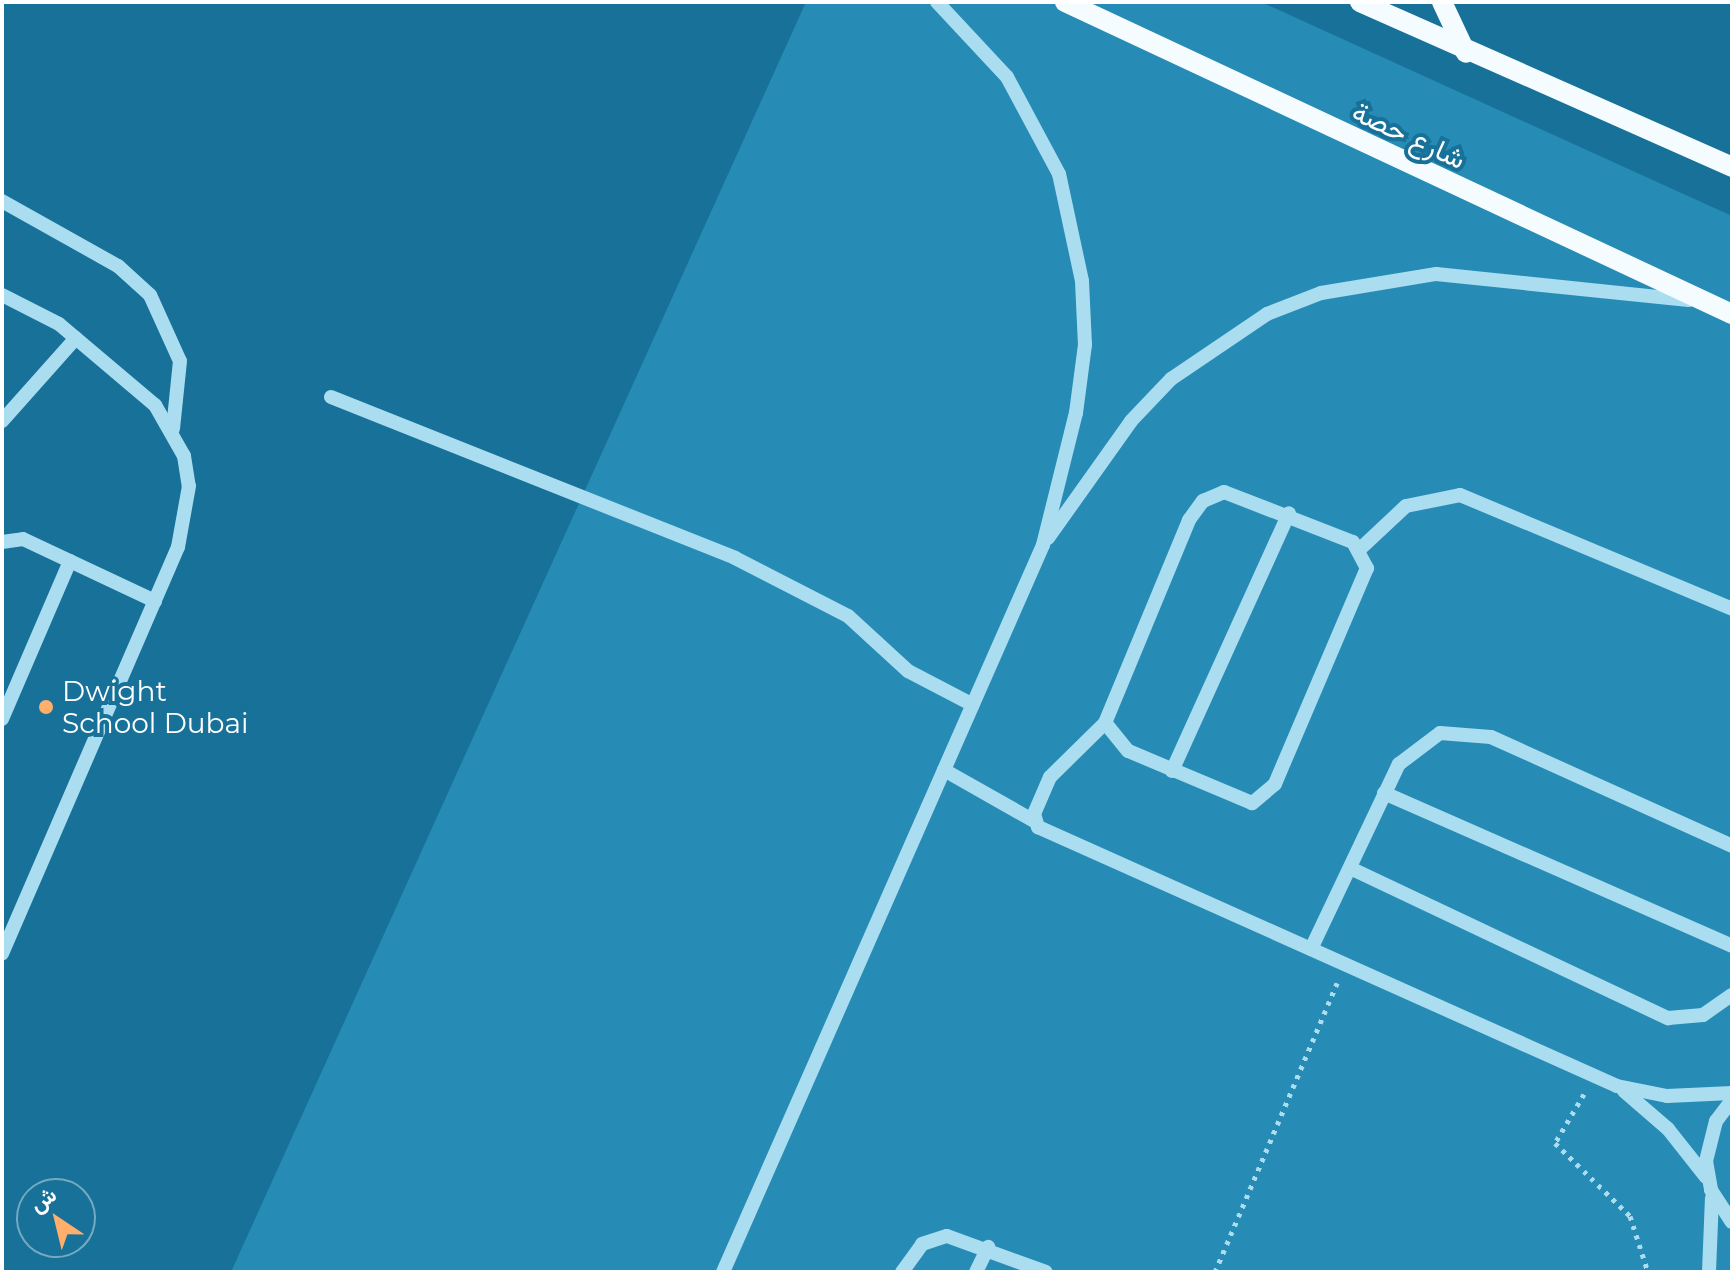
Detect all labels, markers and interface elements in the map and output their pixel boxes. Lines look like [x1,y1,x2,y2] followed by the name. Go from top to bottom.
[1347,94,1471,176] street label: شارع حصة
[62,674,249,740] place label: Dwight School Dubai
[37,698,55,716] marker: Dwight School Dubai
[16,1178,96,1258] north arrow
[25,1181,62,1218] text: ش

